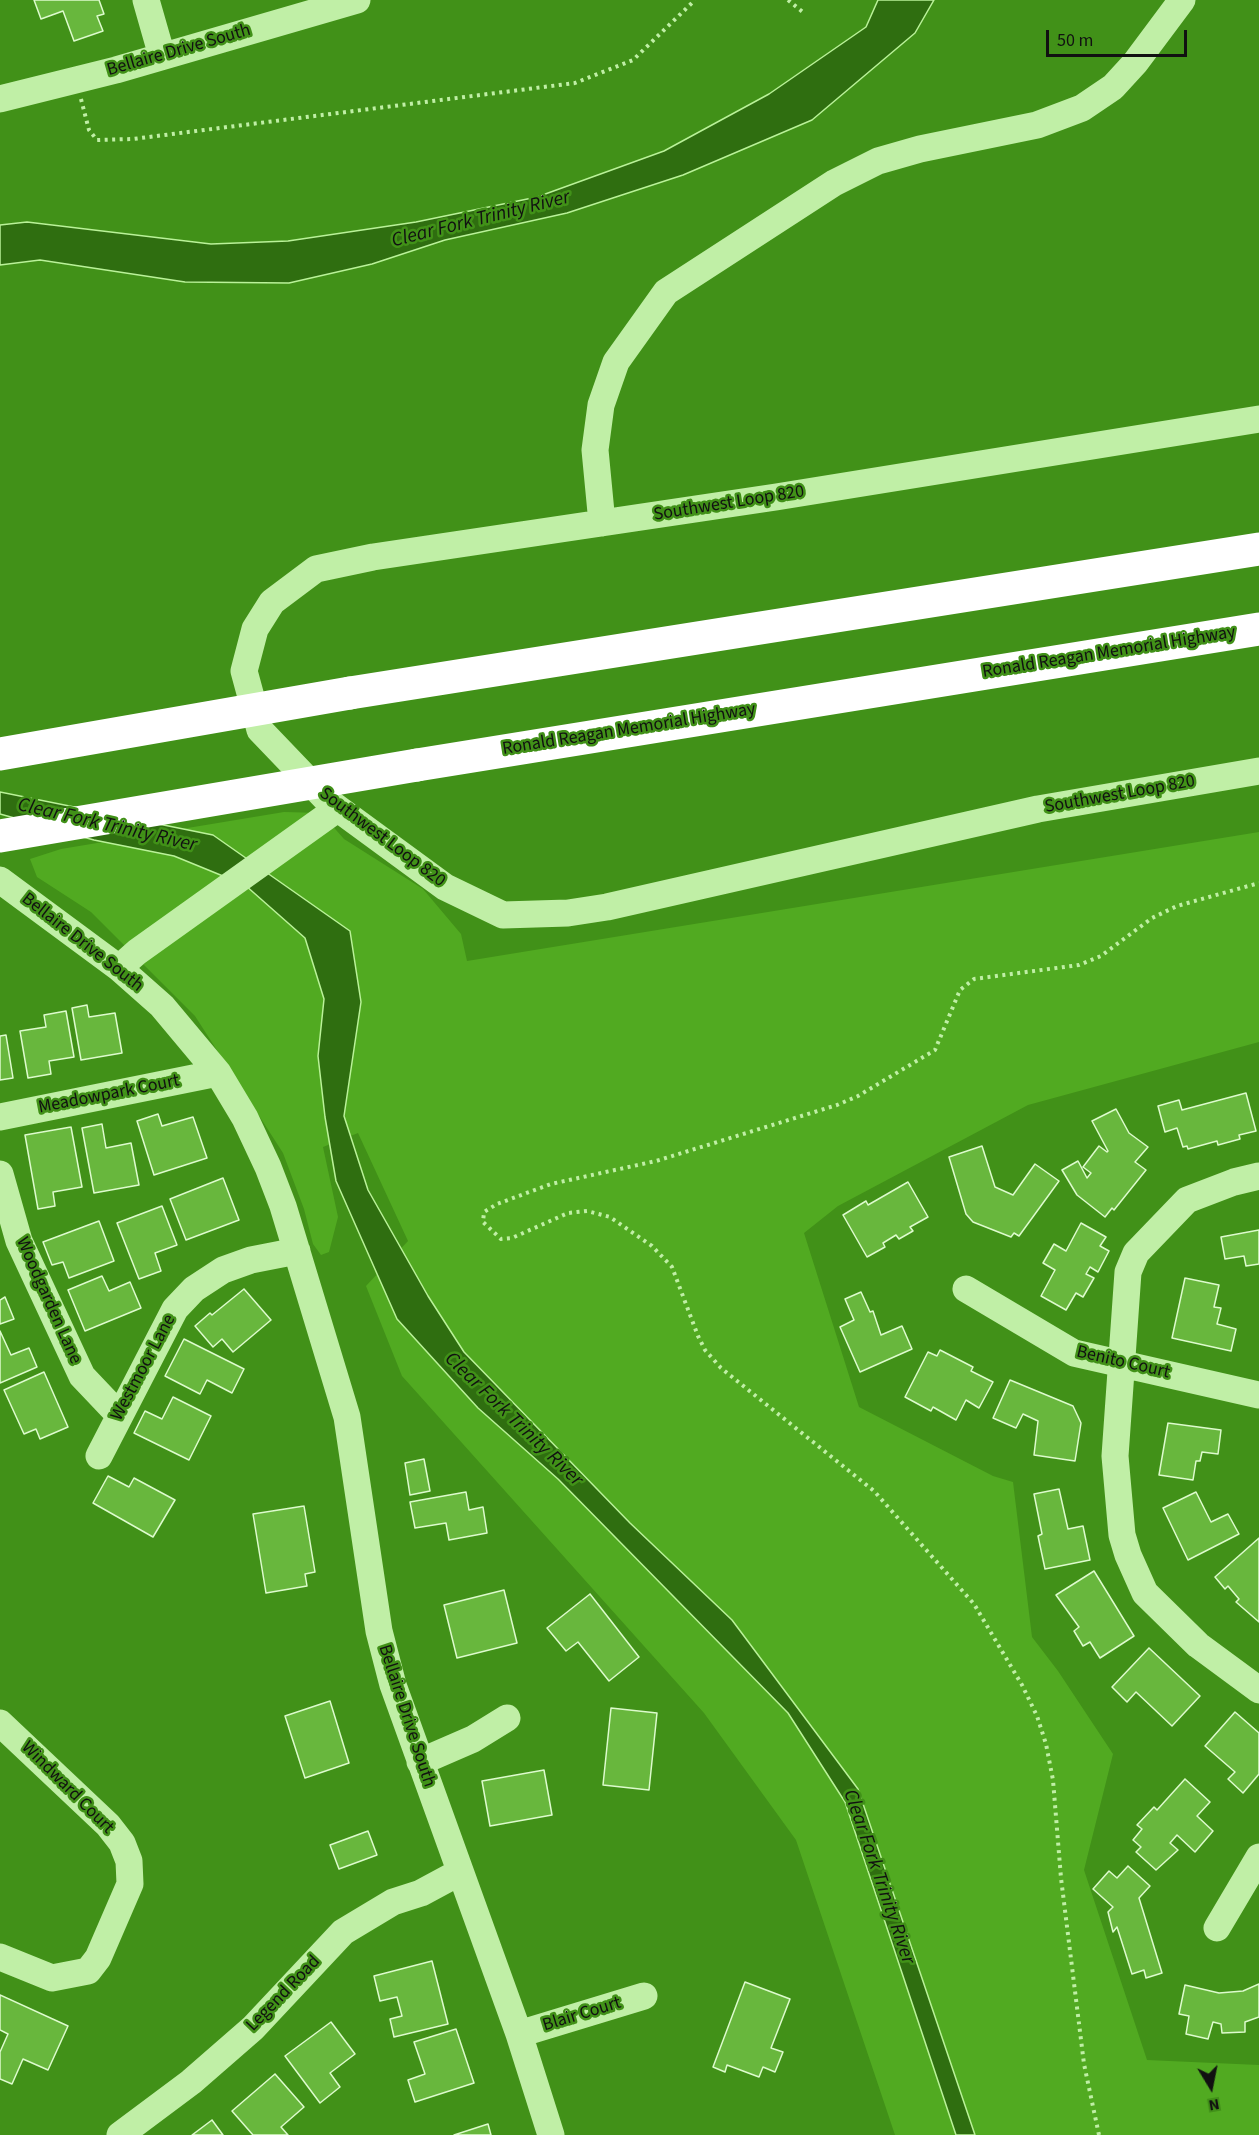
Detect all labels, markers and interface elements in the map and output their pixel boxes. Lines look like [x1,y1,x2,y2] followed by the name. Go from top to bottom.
[1049,18,1190,56] scale bar
[105,20,253,82] street label: Bellaire Drive South
[1057,28,1093,53] text: 50 m
[389,186,573,254] water label: Clear Fork Trinity River
[652,481,806,527] street label: Southwest Loop 820
[981,622,1237,684] street label: Ronald Reagan Memorial Highway
[501,699,757,761] street label: Ronald Reagan Memorial Highway
[1043,771,1197,819] street label: Southwest Loop 820
[315,784,449,892] street label: Southwest Loop 820
[15,794,199,858] water label: Clear Fork Trinity River
[17,889,147,997] street label: Bellaire Drive South
[37,1071,181,1119] street label: Meadowpark Court
[10,1234,86,1368] street label: Woodgarden Lane
[107,1311,181,1425] street label: Westmoor Lane
[1074,1342,1172,1384] street label: Benito Court
[439,1348,587,1492] water label: Clear Fork Trinity River
[373,1642,439,1790] street label: Bellaire Drive South
[16,1737,118,1839] street label: Windward Court
[837,1787,919,1967] water label: Clear Fork Trinity River
[243,1952,325,2036] street label: Legend Road
[540,1993,624,2037] street label: Blair Court
[1181,2057,1241,2117] north arrow
[1207,2093,1221,2116] text: N

